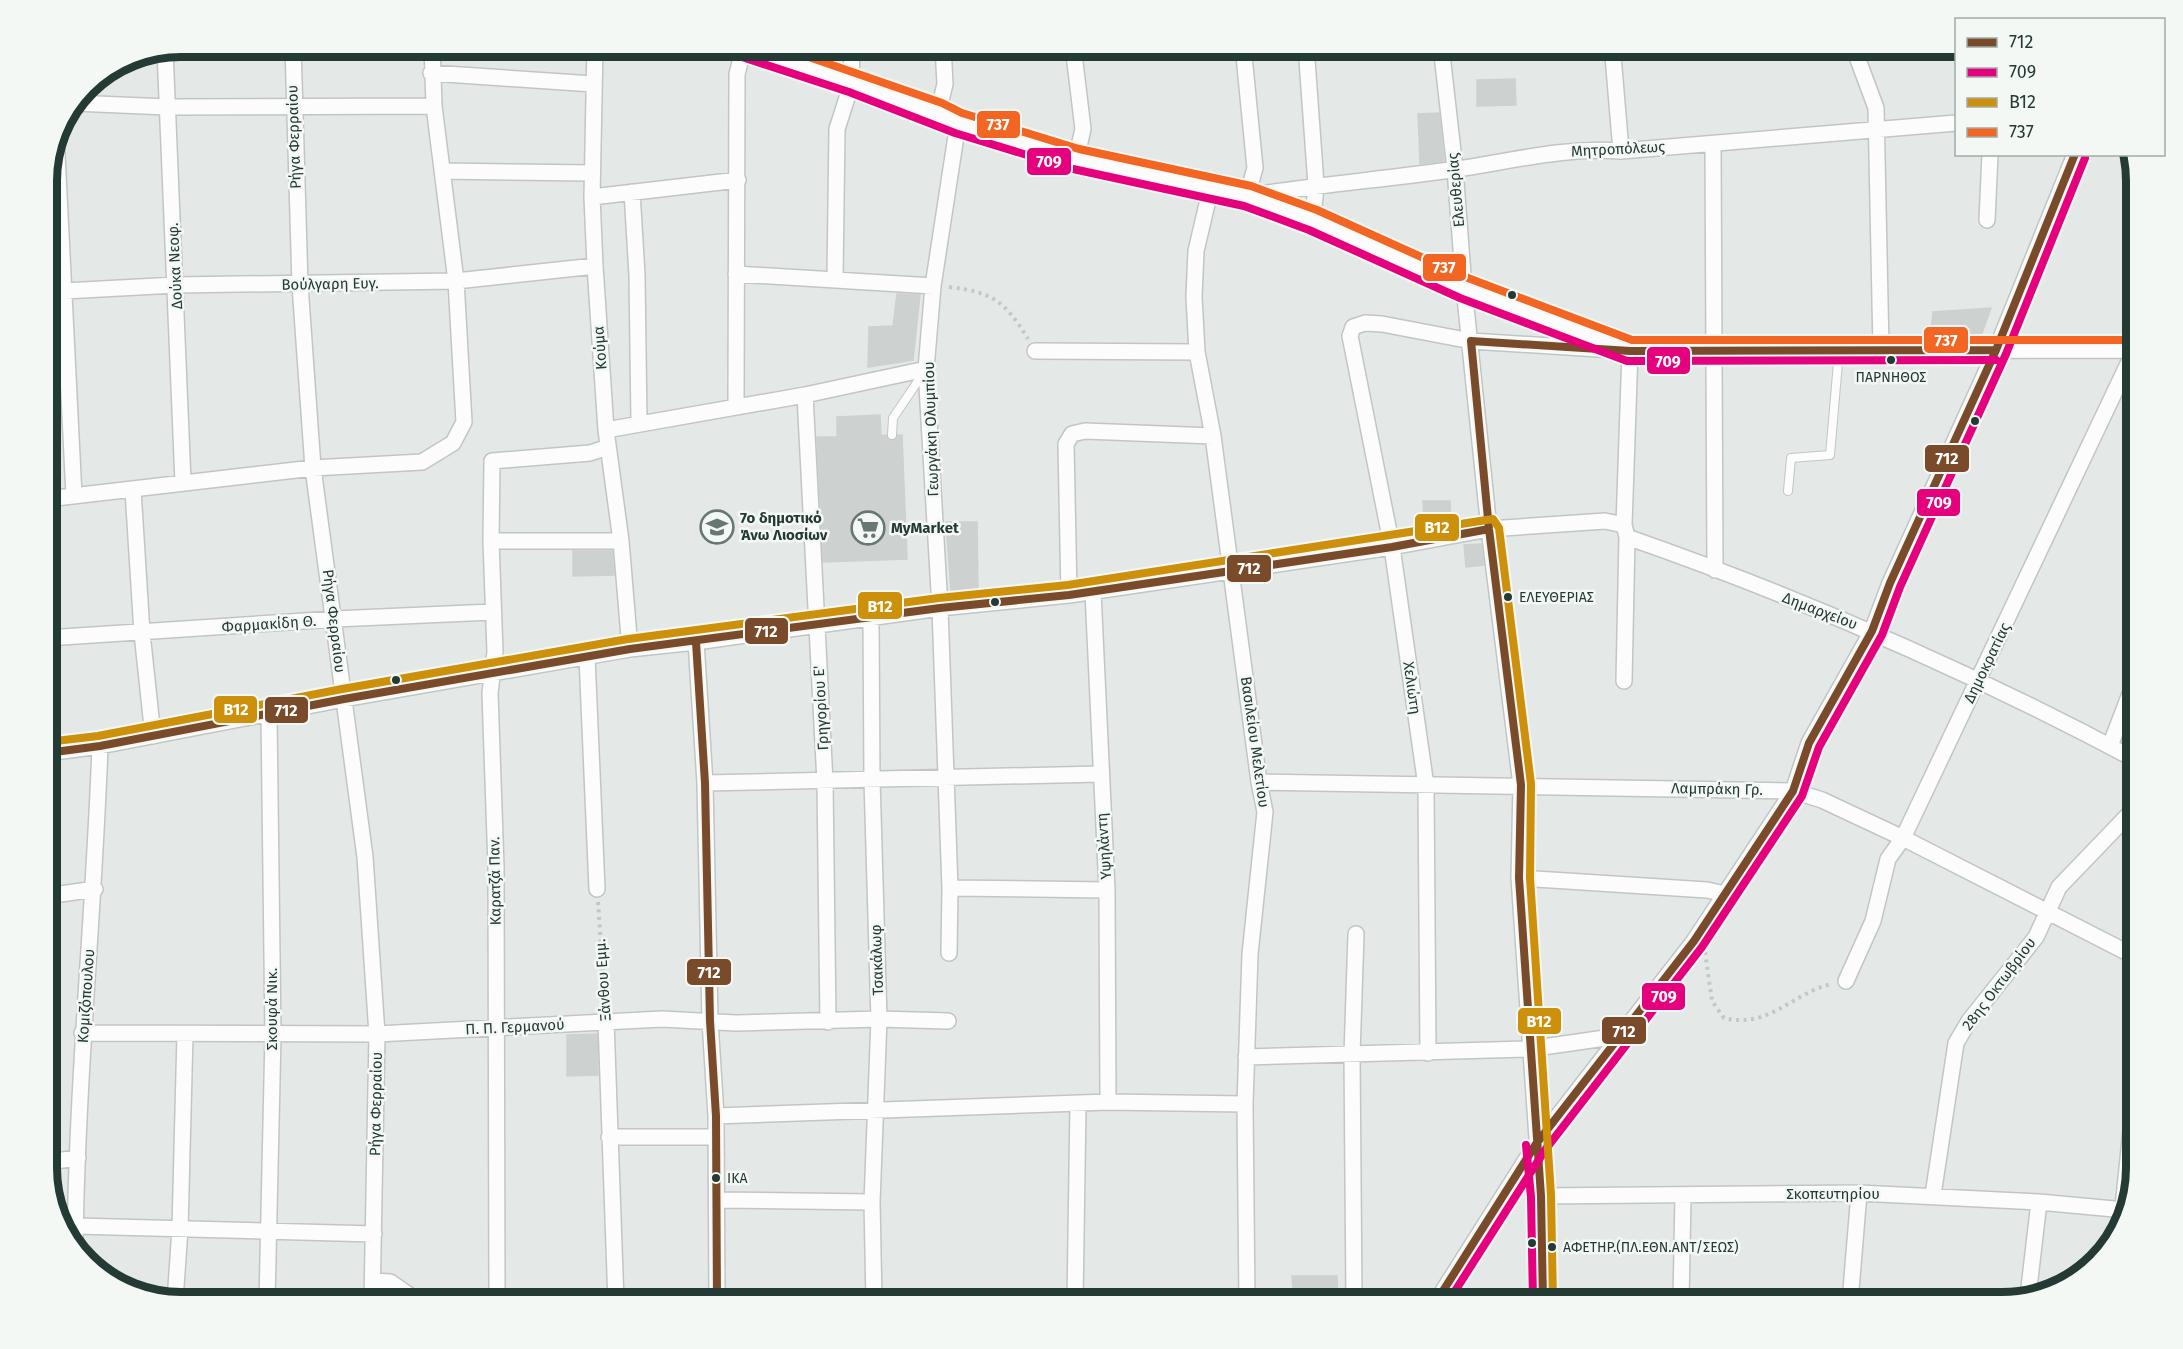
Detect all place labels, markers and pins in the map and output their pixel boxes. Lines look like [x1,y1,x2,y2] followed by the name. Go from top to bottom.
[1506,289,1518,301] unlabelled marker
[1885,354,1897,366] marker: ΠΑΡΝΗΘΟΣ
[1856,369,1926,386] place label: ΠΑΡΝΗΘΟΣ
[1969,415,1981,427] unlabelled marker
[699,509,735,545] school or university icon: 7ο δημοτικό Άνω Λιοσίων
[740,509,828,544] place label: 7ο δημοτικό Άνω Λιοσίων
[850,510,886,546] supermarket icon: MyMarket
[891,519,959,537] place label: MyMarket
[1519,589,1594,606] place label: ΕΛΕΥΘΕΡΙΑΣ
[1502,591,1514,603] marker: ΕΛΕΥΘΕΡΙΑΣ
[989,596,1001,608] unlabelled marker
[390,674,402,686] unlabelled marker
[727,1170,747,1187] place label: ΙΚΑ
[710,1172,722,1184] marker: ΙΚΑ
[1526,1237,1538,1249] unlabelled marker
[1563,1239,1739,1256] place label: ΑΦΕΤΗΡ.(ΠΛ.ΕΘΝ.ΑΝΤ/ΣΕΩΣ)
[1546,1241,1558,1253] marker: ΑΦΕΤΗΡ.(ΠΛ.ΕΘΝ.ΑΝΤ/ΣΕΩΣ)

